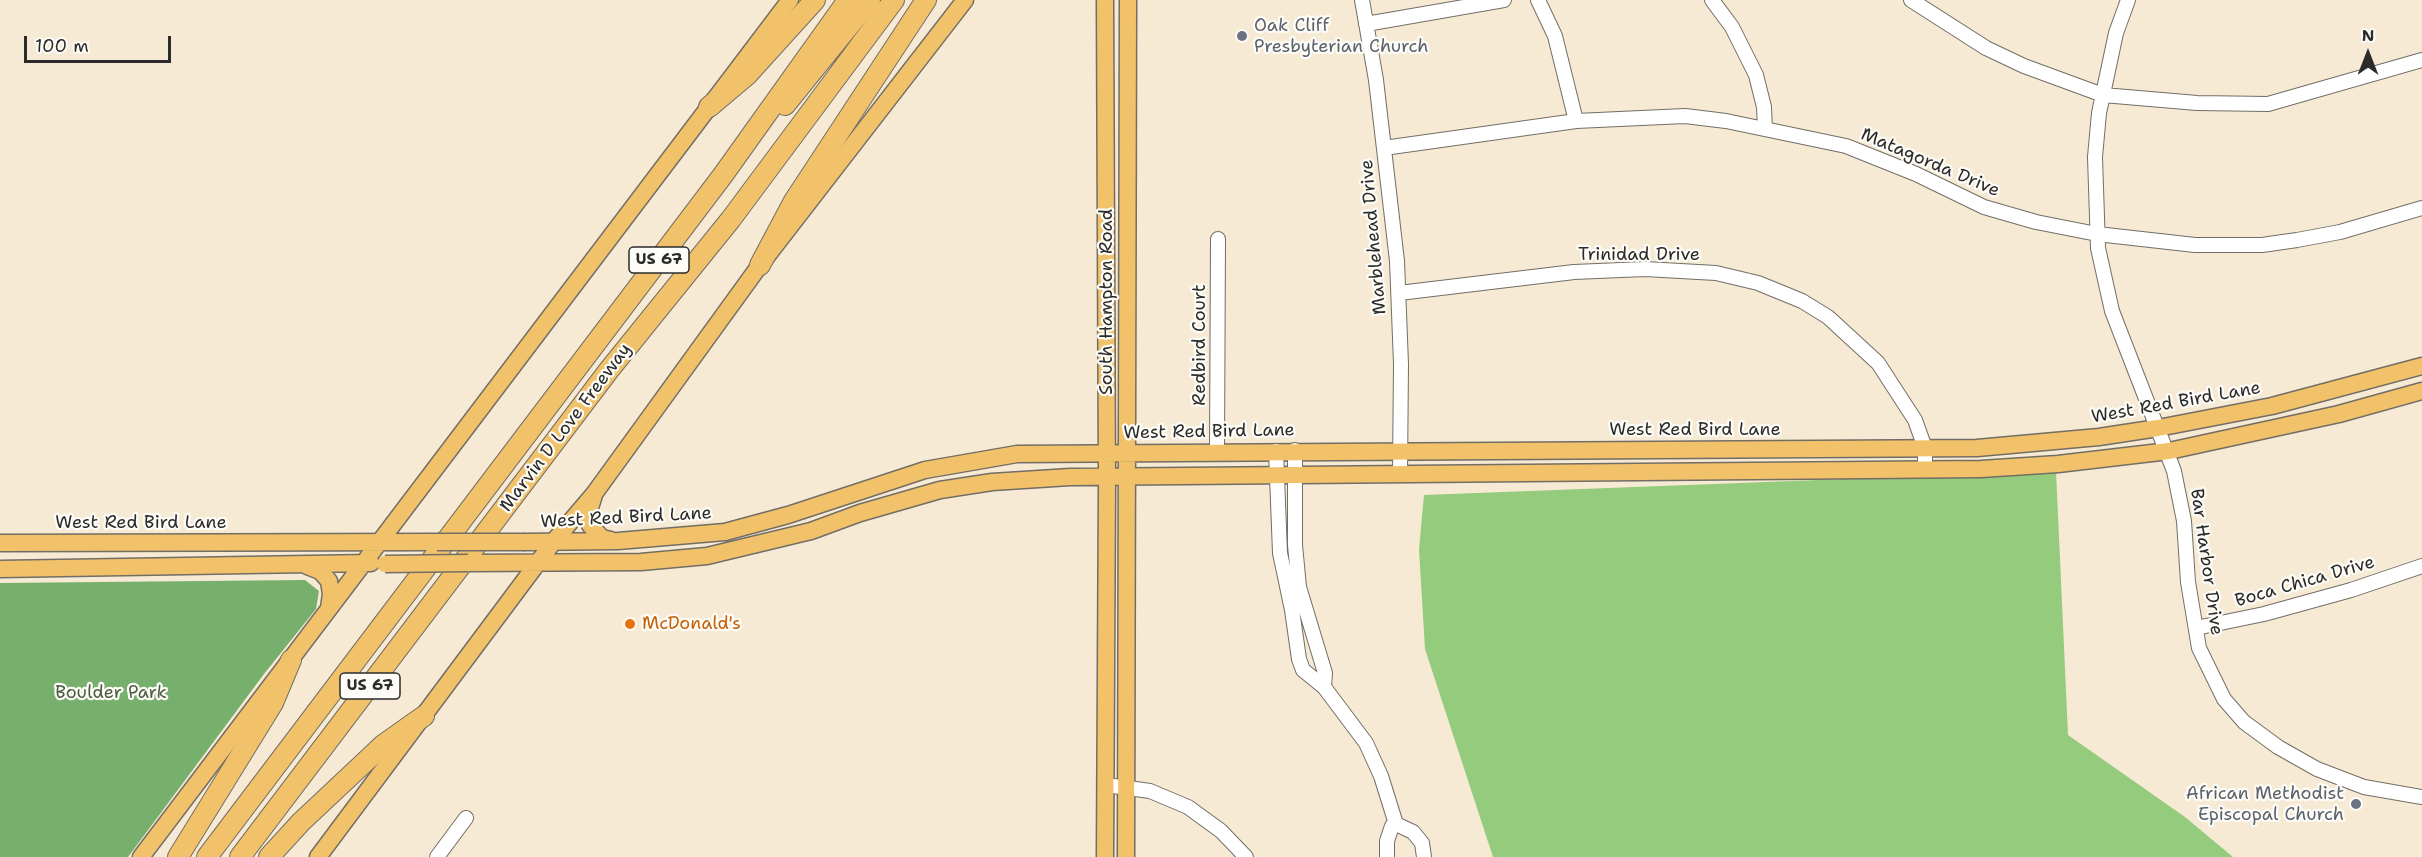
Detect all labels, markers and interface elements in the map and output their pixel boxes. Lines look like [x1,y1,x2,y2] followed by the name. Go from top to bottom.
[1254,15,1429,57] place label: Oak Cliff Presbyterian Church
[27,24,174,62] scale bar
[2338,24,2398,84] north arrow
[2362,25,2374,46] text: N
[1235,29,1249,43] marker: Oak Cliff Presbyterian Church
[35,34,89,58] text: 100 m
[1857,124,2003,202] street label: Matagorda Drive
[1356,158,1392,316] street label: Marblehead Drive
[1096,209,1118,395] street label: South Hampton Road
[1578,244,1700,266] street label: Trinidad Drive
[629,247,689,273] road number: US 67
[1189,284,1211,406] street label: Redbird Court
[496,340,636,516] street label: Marvin D Love Freeway
[2090,377,2262,429] street label: West Red Bird Lane
[1609,419,1781,441] street label: West Red Bird Lane
[1123,420,1295,444] street label: West Red Bird Lane
[2185,487,2227,637] street label: Bar Harbor Drive
[540,503,712,533] street label: West Red Bird Lane
[55,512,227,534] street label: West Red Bird Lane
[2233,552,2377,612] street label: Boca Chica Drive
[642,613,741,635] place label: McDonald's
[623,617,637,631] marker: McDonald's
[340,673,400,699] road number: US 67
[55,682,167,704] park label: Boulder Park
[2186,783,2344,826] place label: African Methodist Episcopal Church
[2349,797,2363,811] marker: African Methodist Episcopal Church

